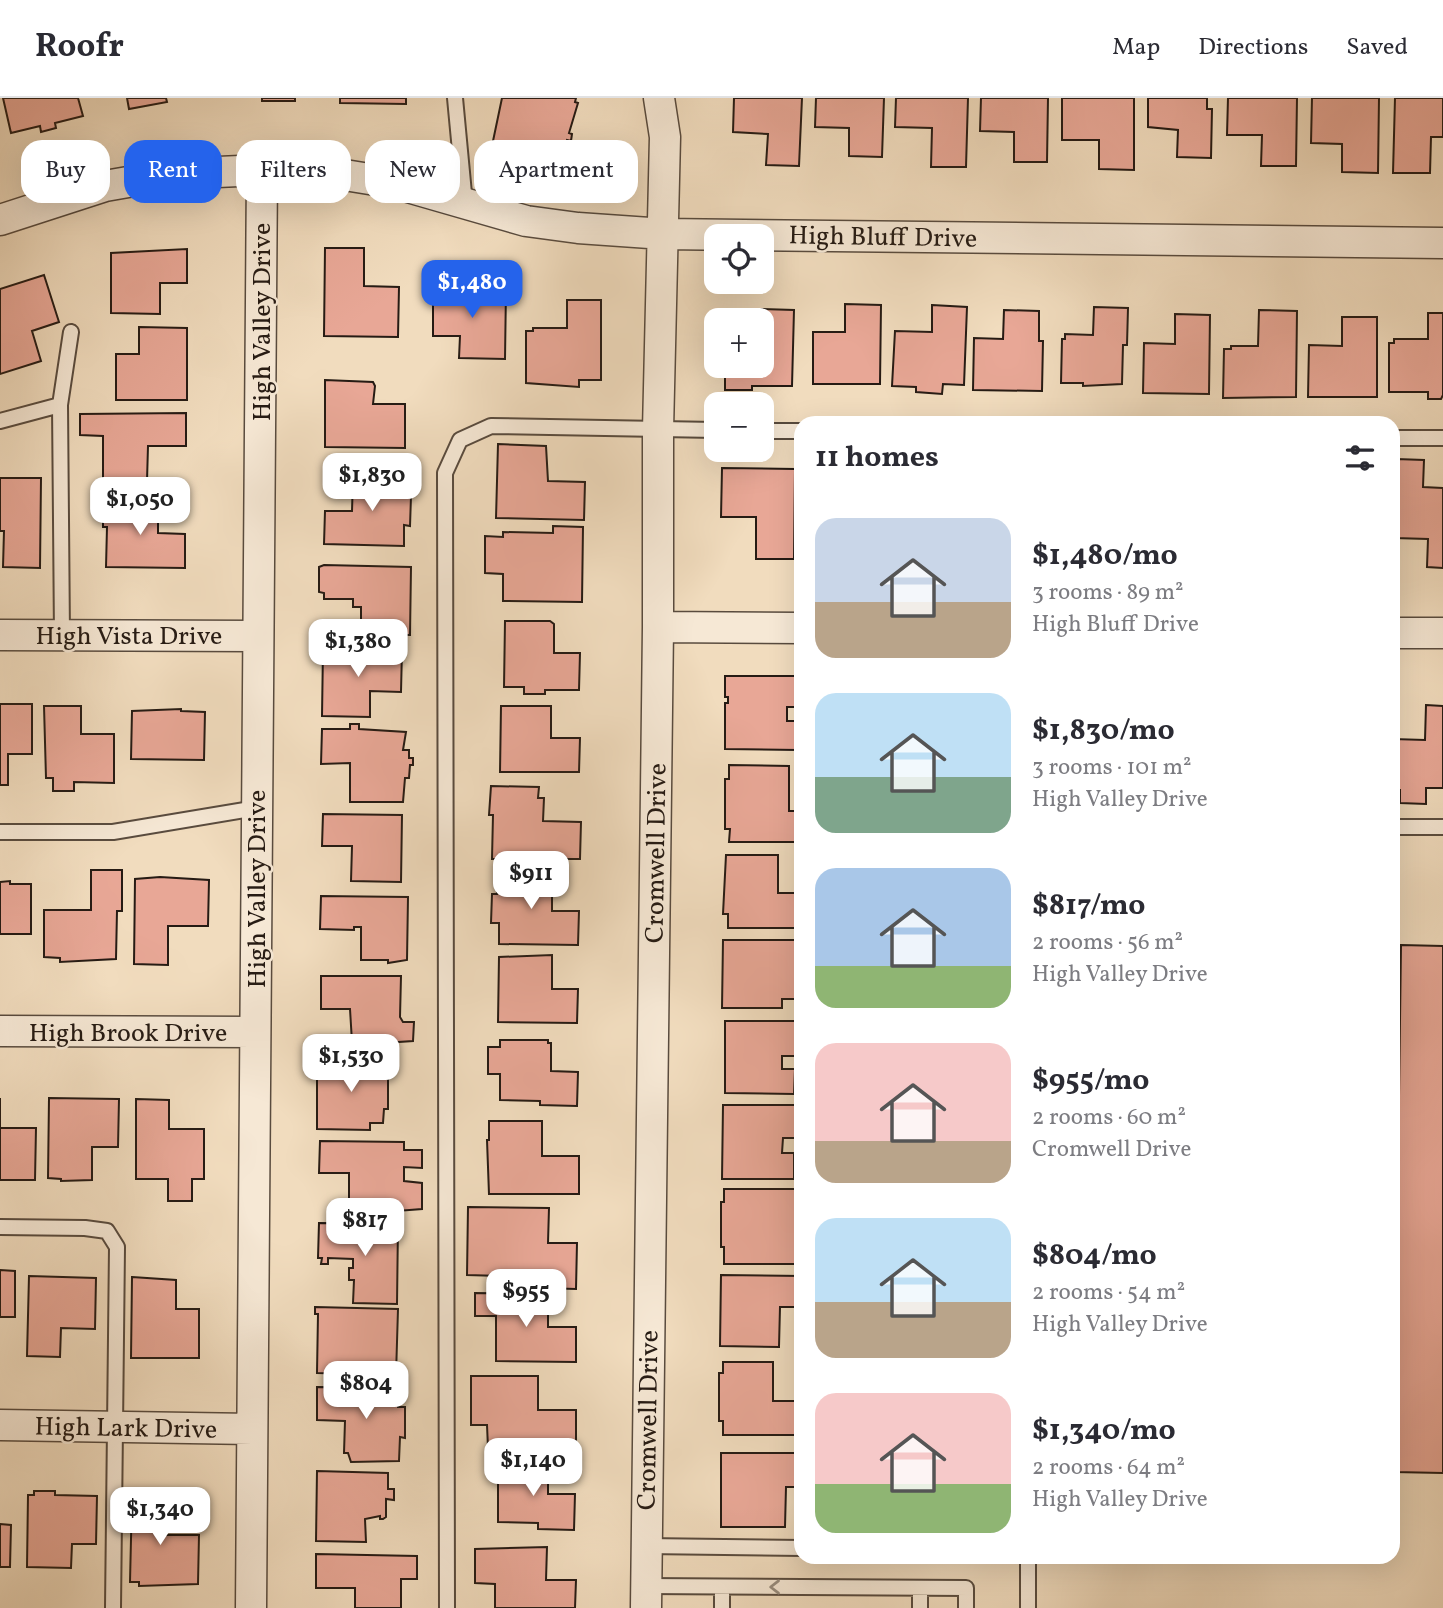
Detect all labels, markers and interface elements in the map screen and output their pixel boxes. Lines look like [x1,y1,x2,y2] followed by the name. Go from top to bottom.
[35,25,124,71] text: Roofr
[1112,31,1160,65] text: Map
[1198,31,1308,65] text: Directions
[1346,31,1408,65] text: Saved
[21,140,110,203] chip: Buy
[124,140,222,203] chip: Rent
[236,140,351,203] chip: Filters
[365,140,460,203] chip: New
[474,140,638,203] chip: Apartment
[788,218,978,258] street label: High Bluff Drive
[245,223,281,421] street label: High Valley Drive
[704,224,774,462] map controls
[704,224,774,294] button: locate
[415,260,529,320] pin: $1,480
[437,267,507,299] text: $1,480
[704,308,774,378] button: +
[704,392,774,462] button: −
[815,437,939,479] text: 11 homes
[1341,439,1379,477] icon: filters
[315,454,429,513] pin: $1,830
[339,460,405,492] text: $1,830
[83,478,197,537] pin: $1,050
[106,484,174,516] text: $1,050
[1032,535,1178,577] text: $1,480/mo
[871,546,955,630] icon: home
[1032,577,1184,609] text: 3 rooms · 89 m²
[1032,609,1199,641] text: High Bluff Drive
[36,619,222,655] street label: High Vista Drive
[301,620,415,679] pin: $1,380
[325,626,391,658] text: $1,380
[1032,710,1175,752] text: $1,830/mo
[871,721,955,805] icon: home
[1032,752,1192,784] text: 3 rooms · 101 m²
[637,763,677,943] street label: Cromwell Drive
[1032,784,1208,816] text: High Valley Drive
[240,790,276,988] street label: High Valley Drive
[490,852,572,911] pin: $911
[509,858,553,890] text: $911
[1032,885,1145,927] text: $817/mo
[871,896,955,980] icon: home
[1032,927,1183,959] text: 2 rooms · 56 m²
[1032,959,1208,991] text: High Valley Drive
[29,1016,227,1052] street label: High Brook Drive
[294,1034,408,1094] pin: $1,530
[318,1041,384,1073] text: $1,530
[1032,1060,1149,1102] text: $955/mo
[871,1071,955,1155] icon: home
[1032,1102,1186,1134] text: 2 rooms · 60 m²
[1032,1134,1191,1166] text: Cromwell Drive
[324,1198,406,1258] pin: $817
[342,1205,388,1237] text: $817
[1032,1235,1157,1277] text: $804/mo
[871,1246,955,1330] icon: home
[485,1270,567,1329] pin: $955
[502,1276,550,1308] text: $955
[1032,1277,1185,1309] text: 2 rooms · 54 m²
[1032,1309,1208,1341] text: High Valley Drive
[629,1330,669,1510] street label: Cromwell Drive
[325,1362,407,1421] pin: $804
[339,1368,393,1400] text: $804
[34,1409,218,1449] street label: High Lark Drive
[1032,1410,1176,1452] text: $1,340/mo
[871,1421,955,1505] icon: home
[476,1438,590,1498] pin: $1,140
[500,1445,566,1477] text: $1,140
[1032,1452,1185,1484] text: 2 rooms · 64 m²
[1032,1484,1208,1516] text: High Valley Drive
[103,1488,217,1547] pin: $1,340
[126,1494,194,1526] text: $1,340
[770,1579,780,1595] one-way arrow

